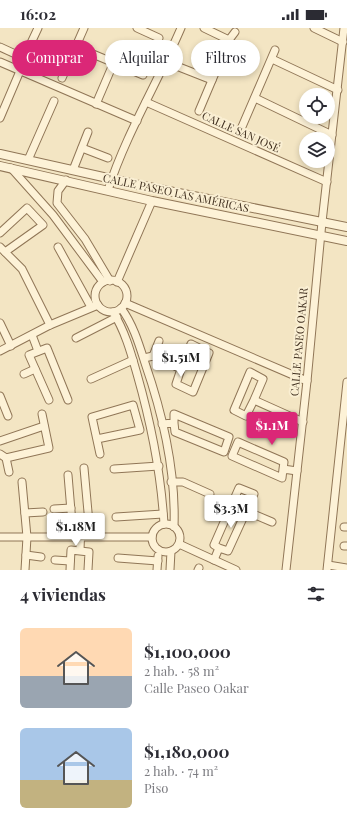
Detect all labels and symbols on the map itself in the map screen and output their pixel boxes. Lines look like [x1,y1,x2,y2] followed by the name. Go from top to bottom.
[200,108,283,156] street label: CALLE SAN JOSÉ
[102,170,251,215] street label: CALLE PASEO LAS AMÉRICAS
[286,286,311,397] street label: CALLE PASEO OAKAR
[148,344,214,378] pin: $1.51M
[244,412,300,446] pin: $1.1M
[203,495,259,529] pin: $3.3M
[43,513,109,547] pin: $1.18M

